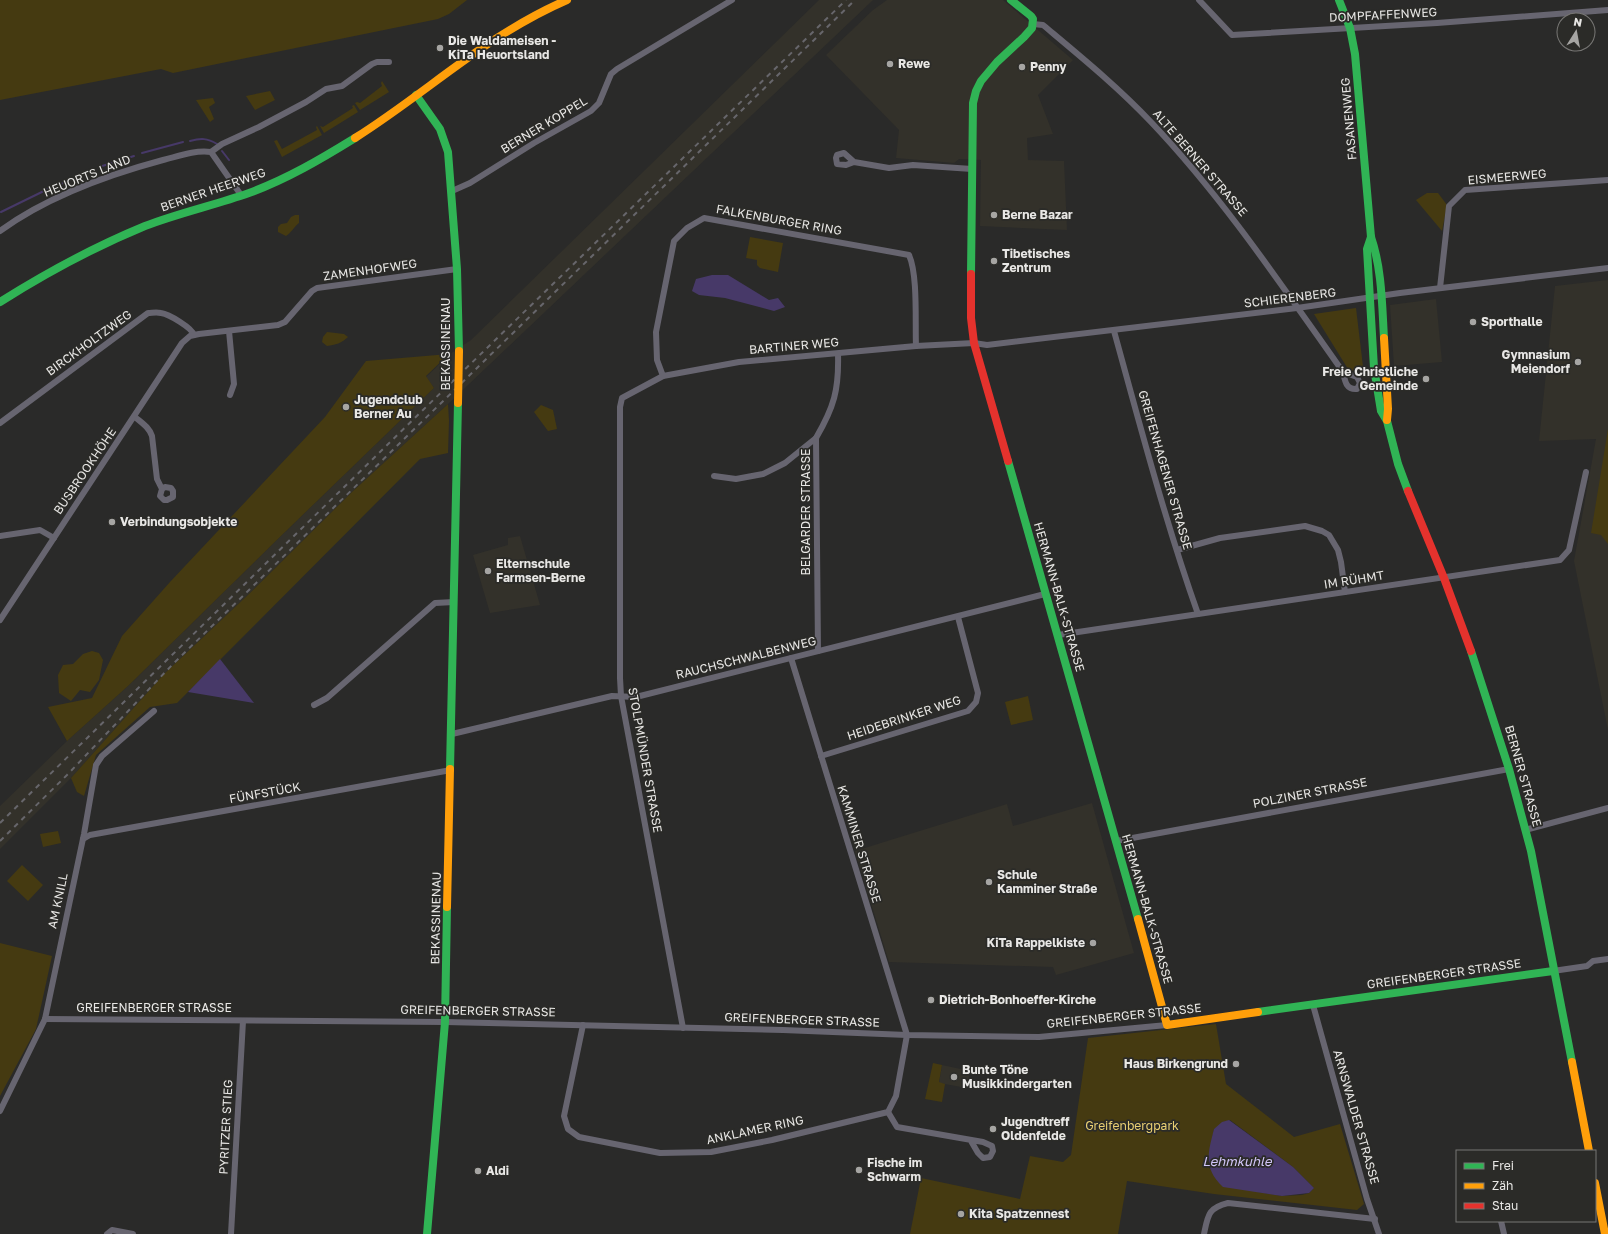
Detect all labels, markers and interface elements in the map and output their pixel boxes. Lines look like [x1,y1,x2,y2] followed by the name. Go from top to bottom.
[1329,4,1437,25] street label: DOMPFAFFENWEG
[1556,12,1596,52] north arrow
[1573,15,1583,29] text: N
[448,33,557,62] place label: Die Waldameisen - KiTa Heuortsland
[435,43,445,53] marker: Die Waldameisen - KiTa Heuortsland
[898,56,930,71] place label: Rewe
[885,59,895,69] marker: Rewe
[1030,59,1067,74] place label: Penny
[1017,62,1027,72] marker: Penny
[1337,77,1360,161] street label: FASANENWEG
[498,93,590,156] street label: BERNER KOPPEL
[1150,106,1251,219] street label: ALTE BERNER STRASSE
[41,151,133,200] street label: HEUORTS LAND
[158,164,267,215] street label: BERNER HEERWEG
[1467,166,1547,187] street label: EISMEERWEG
[715,201,843,238] street label: FALKENBURGER RING
[1002,207,1073,222] place label: Berne Bazar
[989,210,999,220] marker: Berne Bazar
[1002,246,1071,275] place label: Tibetisches Zentrum
[322,255,418,284] street label: ZAMENHOFWEG
[989,256,999,266] marker: Tibetisches Zentrum
[1243,284,1337,311] street label: SCHIERENBERG
[438,298,453,390] street label: BEKASSINENAU
[43,307,134,379] street label: BIRCKHOLTZWEG
[1481,314,1543,329] place label: Sporthalle
[1468,317,1478,327] marker: Sporthalle
[749,334,839,357] street label: BARTINER WEG
[1502,347,1571,376] place label: Gymnasium Meiendorf
[1573,357,1583,367] marker: Gymnasium Meiendorf
[1322,364,1418,393] place label: Freie Christliche Gemeinde
[1421,374,1431,384] marker: Freie Christliche Gemeinde
[1135,388,1195,551] street label: GREIFENHAGENER STRASSE
[354,392,423,421] place label: Jugendclub Berner Au
[341,402,351,412] marker: Jugendclub Berner Au
[50,425,119,517] street label: BUSBROOKHÖHE
[798,449,813,575] street label: BELGARDER STRASSE
[120,514,237,529] place label: Verbindungsobjekte
[107,517,117,527] marker: Verbindungsobjekte
[1031,520,1088,673] street label: HERMANN-BALK-STRASSE
[496,556,585,585] place label: Elternschule Farmsen-Berne
[483,566,493,576] marker: Elternschule Farmsen-Berne
[1323,567,1386,592] street label: IM RÜHMT
[674,633,818,682] street label: RAUCHSCHWALBENWEG
[625,686,666,834] street label: STOLPMÜNDER STRASSE
[845,692,963,743] street label: HEIDEBRINKER WEG
[1502,723,1545,828] street label: BERNER STRASSE
[1251,774,1368,811] street label: POLZINER STRASSE
[228,779,302,806] street label: FÜNFSTÜCK
[834,783,885,905] street label: KAMMINER STRASSE
[1119,832,1176,985] street label: HERMANN-BALK-STRASSE
[997,867,1097,896] place label: Schule Kamminer Straße
[427,871,444,965] street label: BEKASSINENAU
[44,872,71,930] street label: AM KNILL
[984,877,994,887] marker: Schule Kamminer Straße
[986,935,1085,950] place label: KiTa Rappelkiste
[1088,938,1098,948] marker: KiTa Rappelkiste
[1366,955,1522,992] street label: GREIFENBERGER STRASSE
[939,992,1096,1007] place label: Dietrich-Bonhoeffer-Kirche
[926,995,936,1005] marker: Dietrich-Bonhoeffer-Kirche
[76,1000,232,1015] street label: GREIFENBERGER STRASSE
[1046,1000,1202,1031] street label: GREIFENBERGER STRASSE
[400,1002,556,1019] street label: GREIFENBERGER STRASSE
[724,1009,880,1030] street label: GREIFENBERGER STRASSE
[1330,1048,1383,1186] street label: ARNSWALDER STRASSE
[1124,1056,1228,1071] place label: Haus Birkengrund
[1231,1059,1241,1069] marker: Haus Birkengrund
[962,1062,1072,1091] place label: Bunte Töne Musikkindergarten
[949,1072,959,1082] marker: Bunte Töne Musikkindergarten
[216,1079,235,1175] street label: PYRITZER STIEG
[705,1112,805,1147] street label: ANKLAMER RING
[1001,1114,1070,1143] place label: Jugendtreff Oldenfelde
[1085,1118,1179,1133] park label: Greifenbergpark
[988,1124,998,1134] marker: Jugendtreff Oldenfelde
[1456,1150,1596,1222] legend
[1202,1153,1273,1169] water label: Lehmkuhle
[867,1155,922,1184] place label: Fische im Schwarm
[1492,1158,1514,1173] text: Frei
[486,1163,509,1178] place label: Aldi
[854,1165,864,1175] marker: Fische im Schwarm
[473,1166,483,1176] marker: Aldi
[1492,1178,1513,1193] text: Zäh
[1492,1198,1518,1213] text: Stau
[969,1206,1070,1221] place label: Kita Spatzennest
[956,1209,966,1219] marker: Kita Spatzennest

